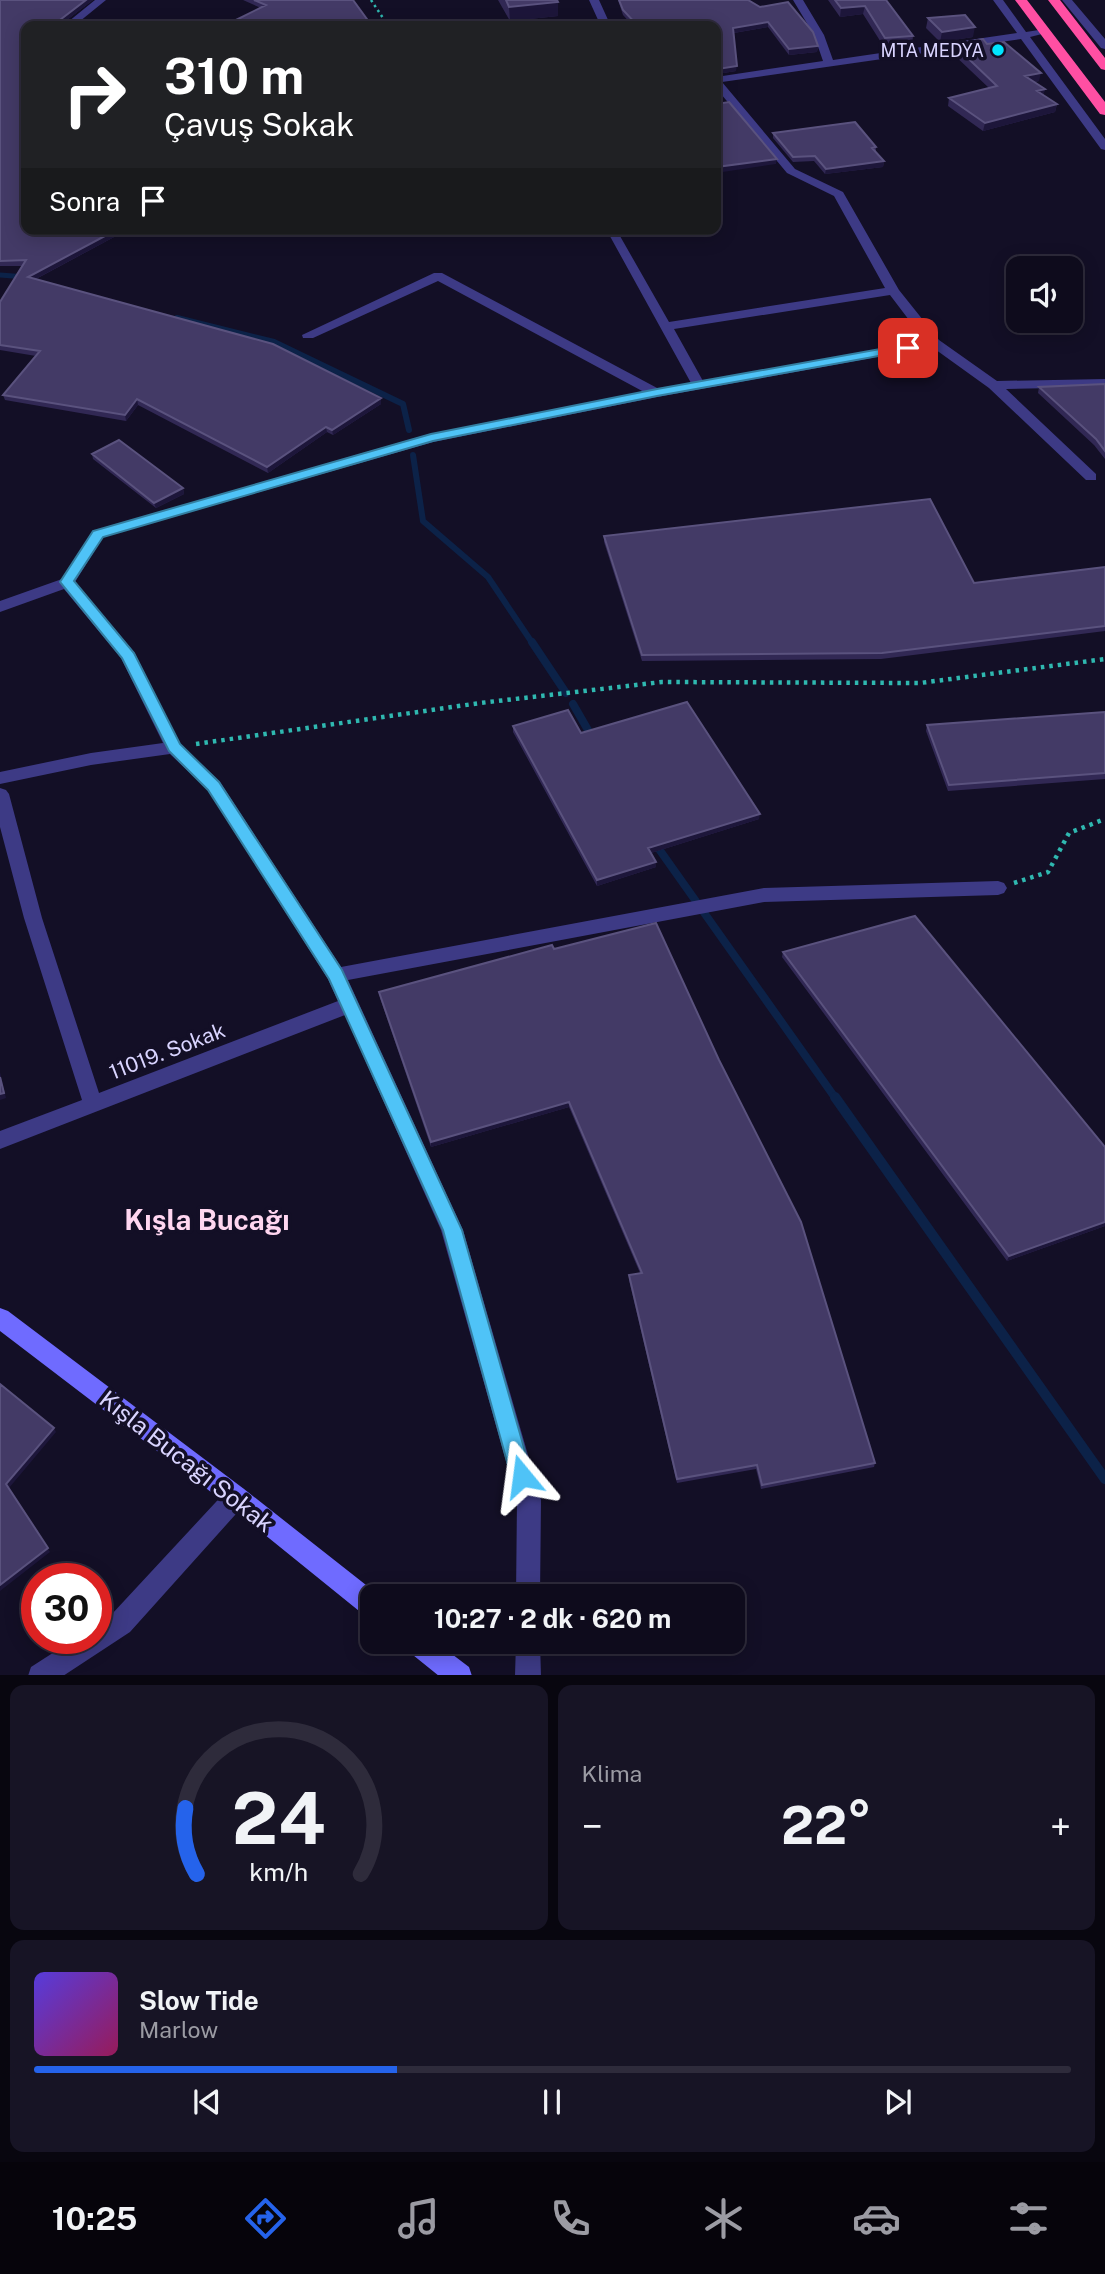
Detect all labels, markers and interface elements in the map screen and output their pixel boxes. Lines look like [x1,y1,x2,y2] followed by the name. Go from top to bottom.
[881,40,984,61] place label: MTA MEDYA
[990,42,1006,58] marker: MTA MEDYA
[164,47,304,105] text: 310 m
[49,49,140,140] icon: right
[164,106,354,143] text: Çavuş Sokak
[134,182,172,220] icon: arrive
[49,186,120,217] text: Sonra
[1006,256,1083,333] map controls
[1006,256,1083,333] button: sound
[878,318,938,378] pin
[889,329,927,367] icon: arrive
[105,1017,229,1085] street label: 11019. Sokak
[124,1203,290,1236] district label: Kışla Bucağı
[95,1384,279,1538] street label: Kışla Bucağı Sokak
[485,1439,559,1513] position arrow
[21,1563,112,1654] speed limit sign: 30
[434,1603,671,1634] text: 10:27 · 2 dk · 620 m
[582,1760,642,1787] text: Klima
[232,1775,326,1860] text: 24
[781,1795,872,1856] text: 22°
[582,1804,603,1849] text: −
[1050,1804,1071,1849] text: +
[249,1856,308,1886] text: km/h
[139,1985,259,2016] text: Slow Tide
[139,2016,218,2043] text: Marlow
[188,2083,226,2121] icon: previous
[533,2083,571,2121] icon: pause
[879,2083,917,2121] icon: next
[241,2194,290,2243] icon: directions
[394,2194,443,2243] icon: music
[546,2194,595,2243] icon: phone
[699,2194,748,2243] icon: climate
[852,2194,901,2243] icon: car
[1004,2194,1053,2243] icon: filters
[52,2200,137,2237] text: 10:25

